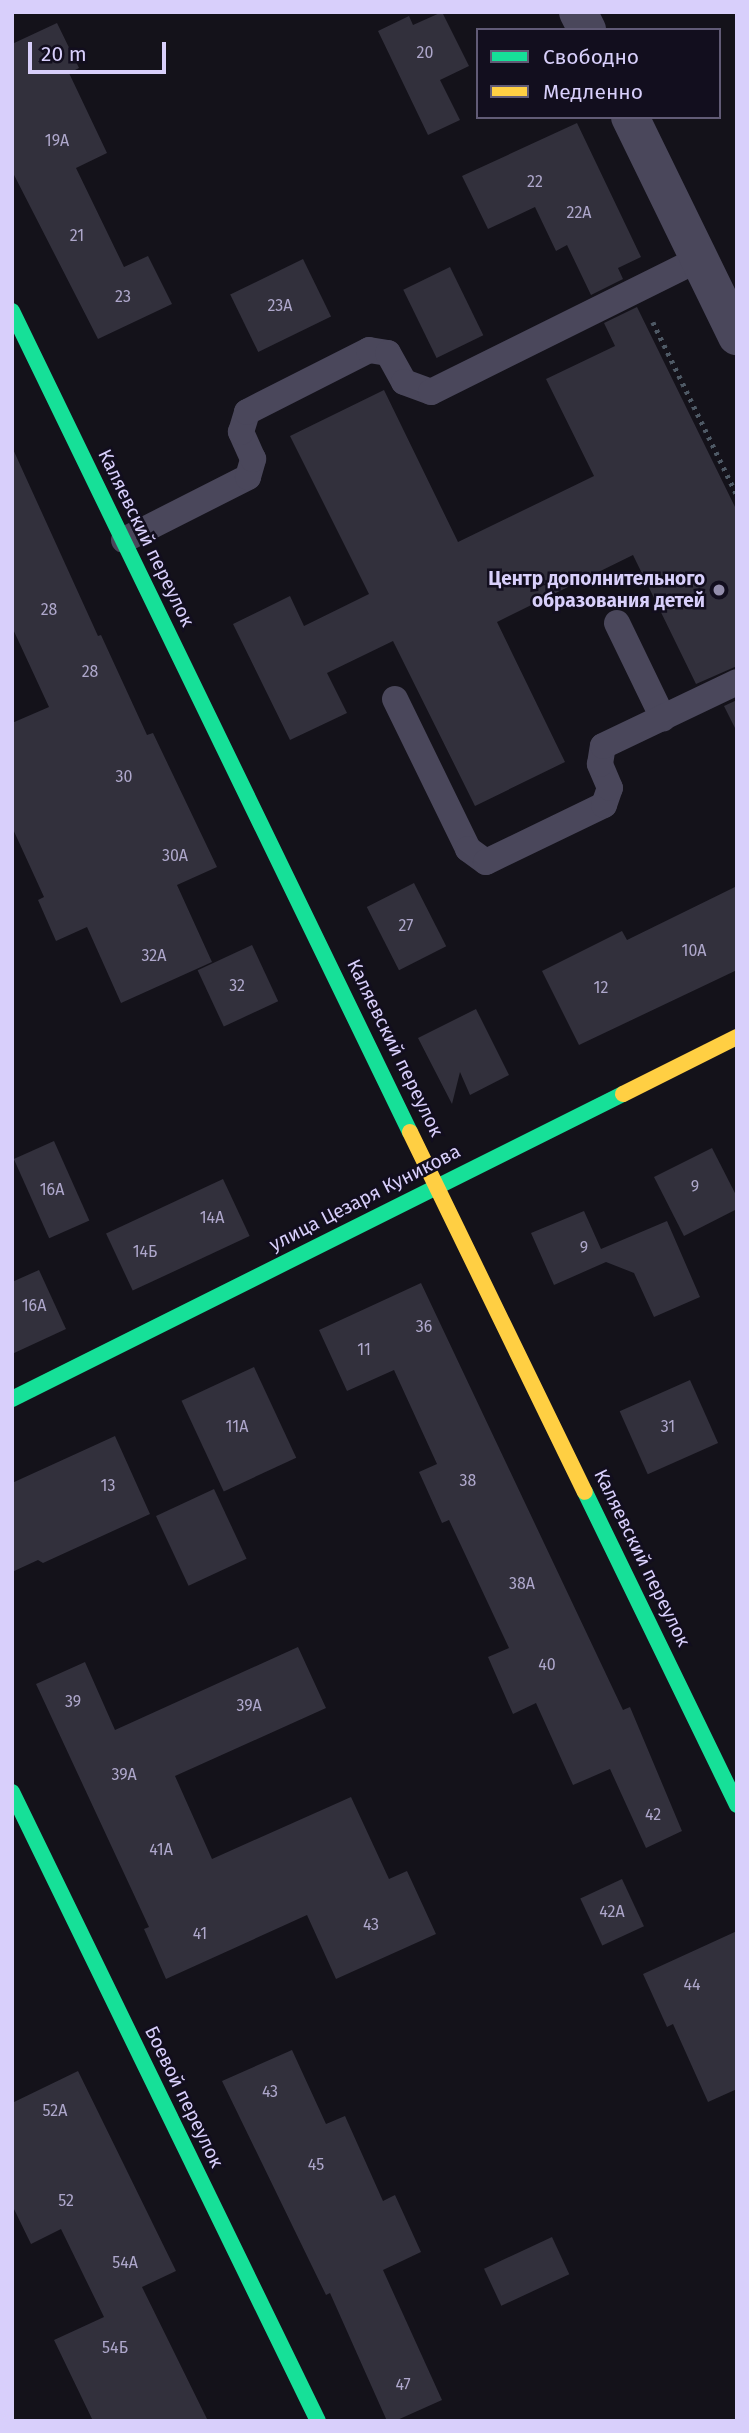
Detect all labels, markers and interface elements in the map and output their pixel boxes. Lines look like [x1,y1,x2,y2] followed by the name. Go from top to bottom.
[32,28,170,72] scale bar
[476,28,721,119] legend
[41,41,87,67] text: 20 m
[417,43,433,63] house number: 20
[543,44,639,70] text: Свободно
[543,79,643,105] text: Медленно
[45,131,69,151] house number: 19А
[527,172,543,192] house number: 22
[566,203,592,223] house number: 22А
[70,226,84,246] house number: 21
[115,287,131,307] house number: 23
[268,296,292,316] house number: 23А
[93,445,199,631] street label: Каляевский переулок
[488,568,705,612] place label: Центр дополнительного образования детей
[711,582,727,598] marker: Центр дополнительного образования детей
[41,600,57,620] house number: 28
[82,662,98,682] house number: 28
[116,767,132,787] house number: 30
[162,846,188,866] house number: 30А
[399,916,413,936] house number: 27
[681,941,707,961] house number: 10А
[142,946,166,966] house number: 32А
[342,955,448,1141] street label: Каляевский переулок
[229,976,245,996] house number: 32
[594,978,608,998] house number: 12
[266,1140,464,1256] street label: улица Цезаря Куникова
[691,1177,699,1197] house number: 9
[40,1180,64,1200] house number: 16А
[200,1208,224,1228] house number: 14А
[580,1238,588,1258] house number: 9
[133,1242,157,1262] house number: 14Б
[22,1296,46,1316] house number: 16А
[416,1317,432,1337] house number: 36
[357,1340,371,1360] house number: 11
[226,1417,248,1437] house number: 11А
[661,1417,675,1437] house number: 31
[589,1465,695,1651] street label: Каляевский переулок
[460,1471,476,1491] house number: 38
[101,1476,115,1496] house number: 13
[509,1574,535,1594] house number: 38А
[538,1655,556,1675] house number: 40
[65,1692,81,1712] house number: 39
[236,1696,262,1716] house number: 39А
[111,1765,137,1785] house number: 39А
[645,1805,661,1825] house number: 42
[149,1840,173,1860] house number: 41А
[599,1902,625,1922] house number: 42А
[363,1915,379,1935] house number: 43
[193,1924,207,1944] house number: 41
[683,1975,701,1995] house number: 44
[140,2022,228,2172] street label: Боевой переулок
[262,2082,278,2102] house number: 43
[43,2101,67,2121] house number: 52А
[308,2155,324,2175] house number: 45
[58,2191,74,2211] house number: 52
[112,2253,138,2273] house number: 54А
[102,2338,128,2358] house number: 54Б
[395,2375,411,2395] house number: 47

